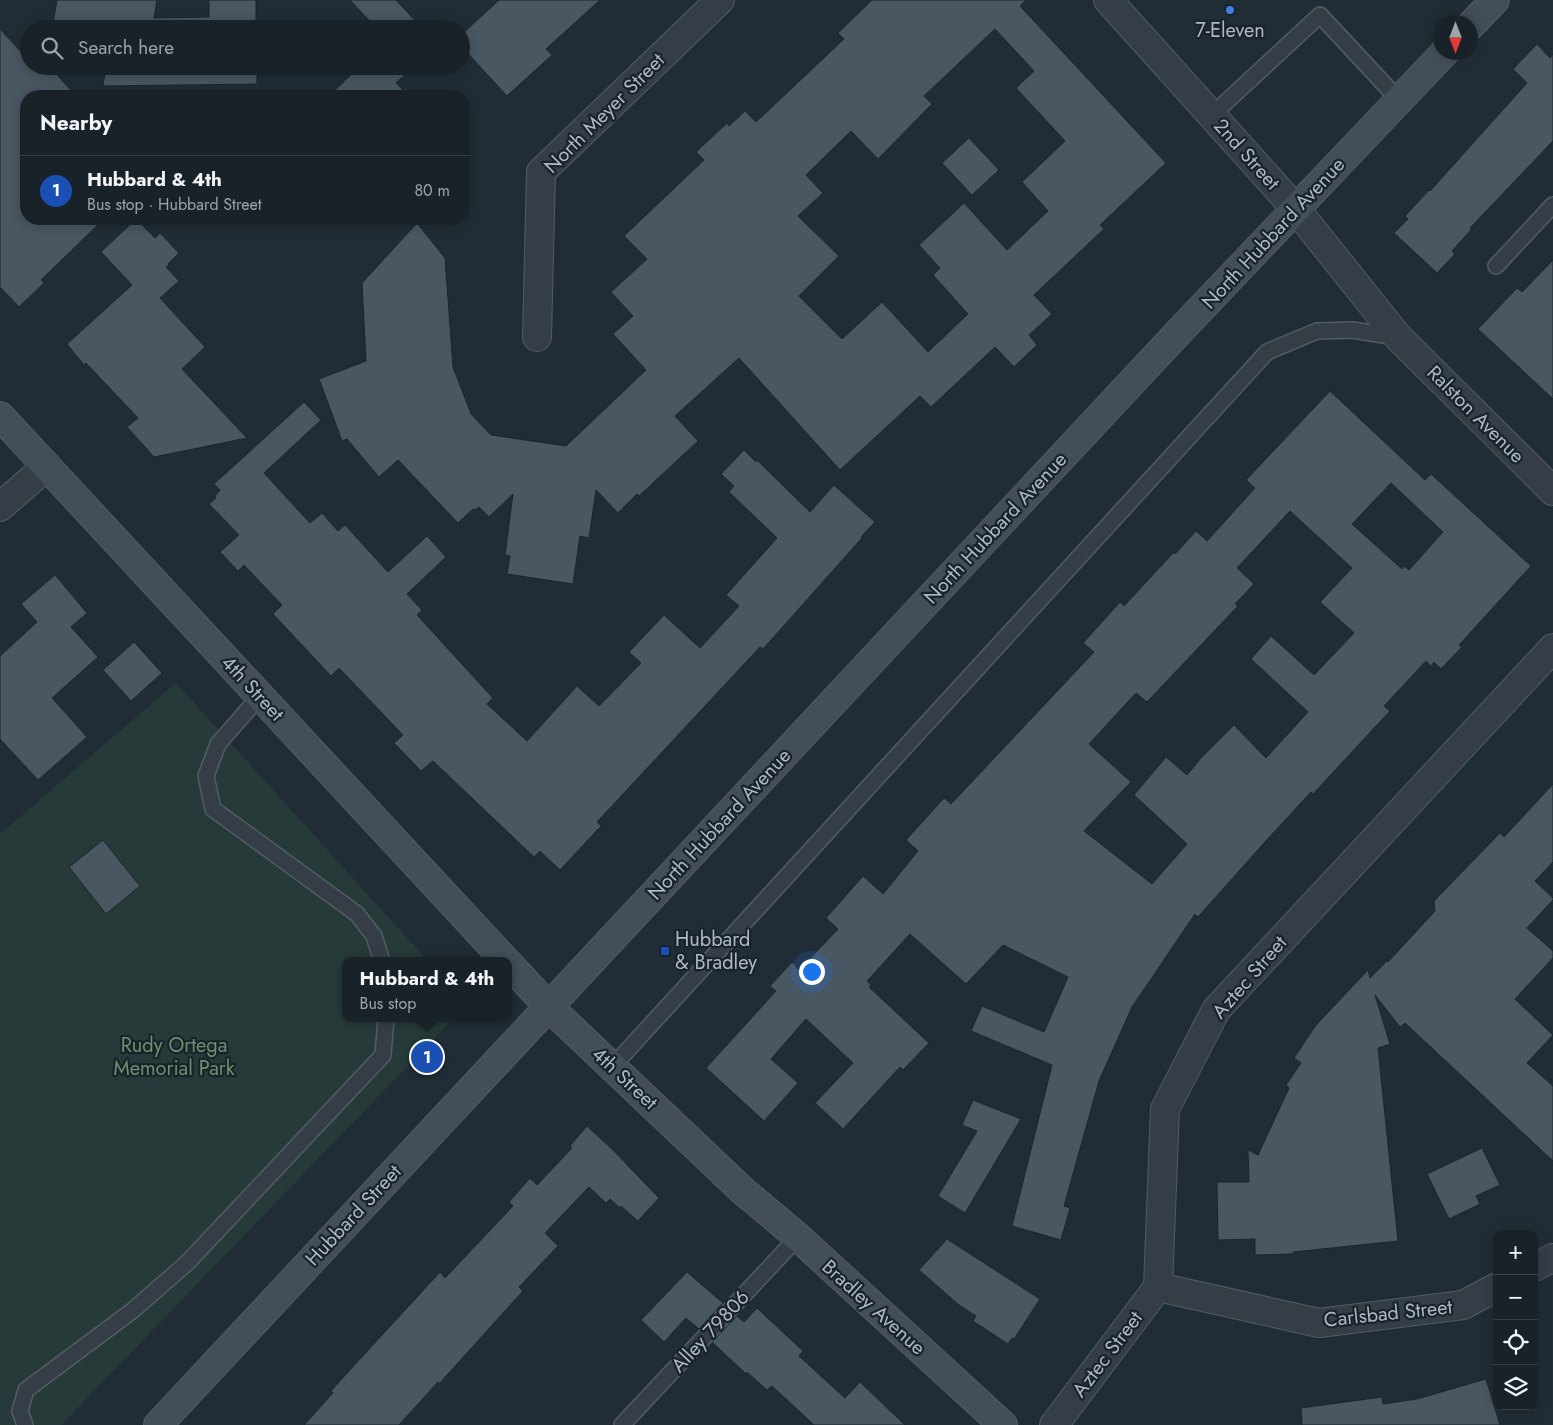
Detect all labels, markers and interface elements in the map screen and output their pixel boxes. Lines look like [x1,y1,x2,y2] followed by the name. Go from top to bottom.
[1224,4,1236,16] marker: 7-Eleven
[1433,15,1478,60] north arrow
[1195,16,1265,45] place label: 7-Eleven
[20,20,470,75] search box
[38,34,66,62] icon: search
[78,34,174,61] text: Search here
[537,46,671,180] street label: North Meyer Street
[40,108,112,138] text: Nearby
[1207,112,1287,197] street label: 2nd Street
[1195,151,1352,316] street label: North Hubbard Avenue
[87,166,222,193] text: Hubbard & 4th
[52,179,60,202] text: 1
[414,179,450,202] text: 80 m
[87,193,261,216] text: Bus stop · Hubbard Street
[1420,359,1531,470] street label: Ralston Avenue
[917,446,1074,611] street label: North Hubbard Avenue
[215,649,291,728] street label: 4th Street
[641,742,798,907] street label: North Hubbard Avenue
[675,925,757,977] place label: Hubbard & Bradley
[1205,929,1294,1025] street label: Aztec Street
[659,945,671,957] marker: Hubbard & Bradley
[342,957,512,1022] popup
[799,959,825,985] your location
[360,965,494,992] text: Hubbard & 4th
[360,992,416,1015] text: Bus stop
[114,1031,235,1083] park label: Rudy Ortega Memorial Park
[411,1038,443,1076] pin: 1
[585,1040,664,1117] street label: 4th Street
[299,1158,408,1272] street label: Hubbard Street
[1493,1230,1538,1410] map controls
[1493,1230,1538,1275] button: +
[815,1253,932,1362] street label: Bradley Avenue
[1493,1275,1538,1320] button: −
[664,1284,756,1379] street label: Alley 79806
[1322,1292,1454,1335] street label: Carlsbad Street
[1065,1305,1150,1404] street label: Aztec Street
[1493,1320,1538,1365] button: locate
[1493,1365,1538,1410] button: layers

